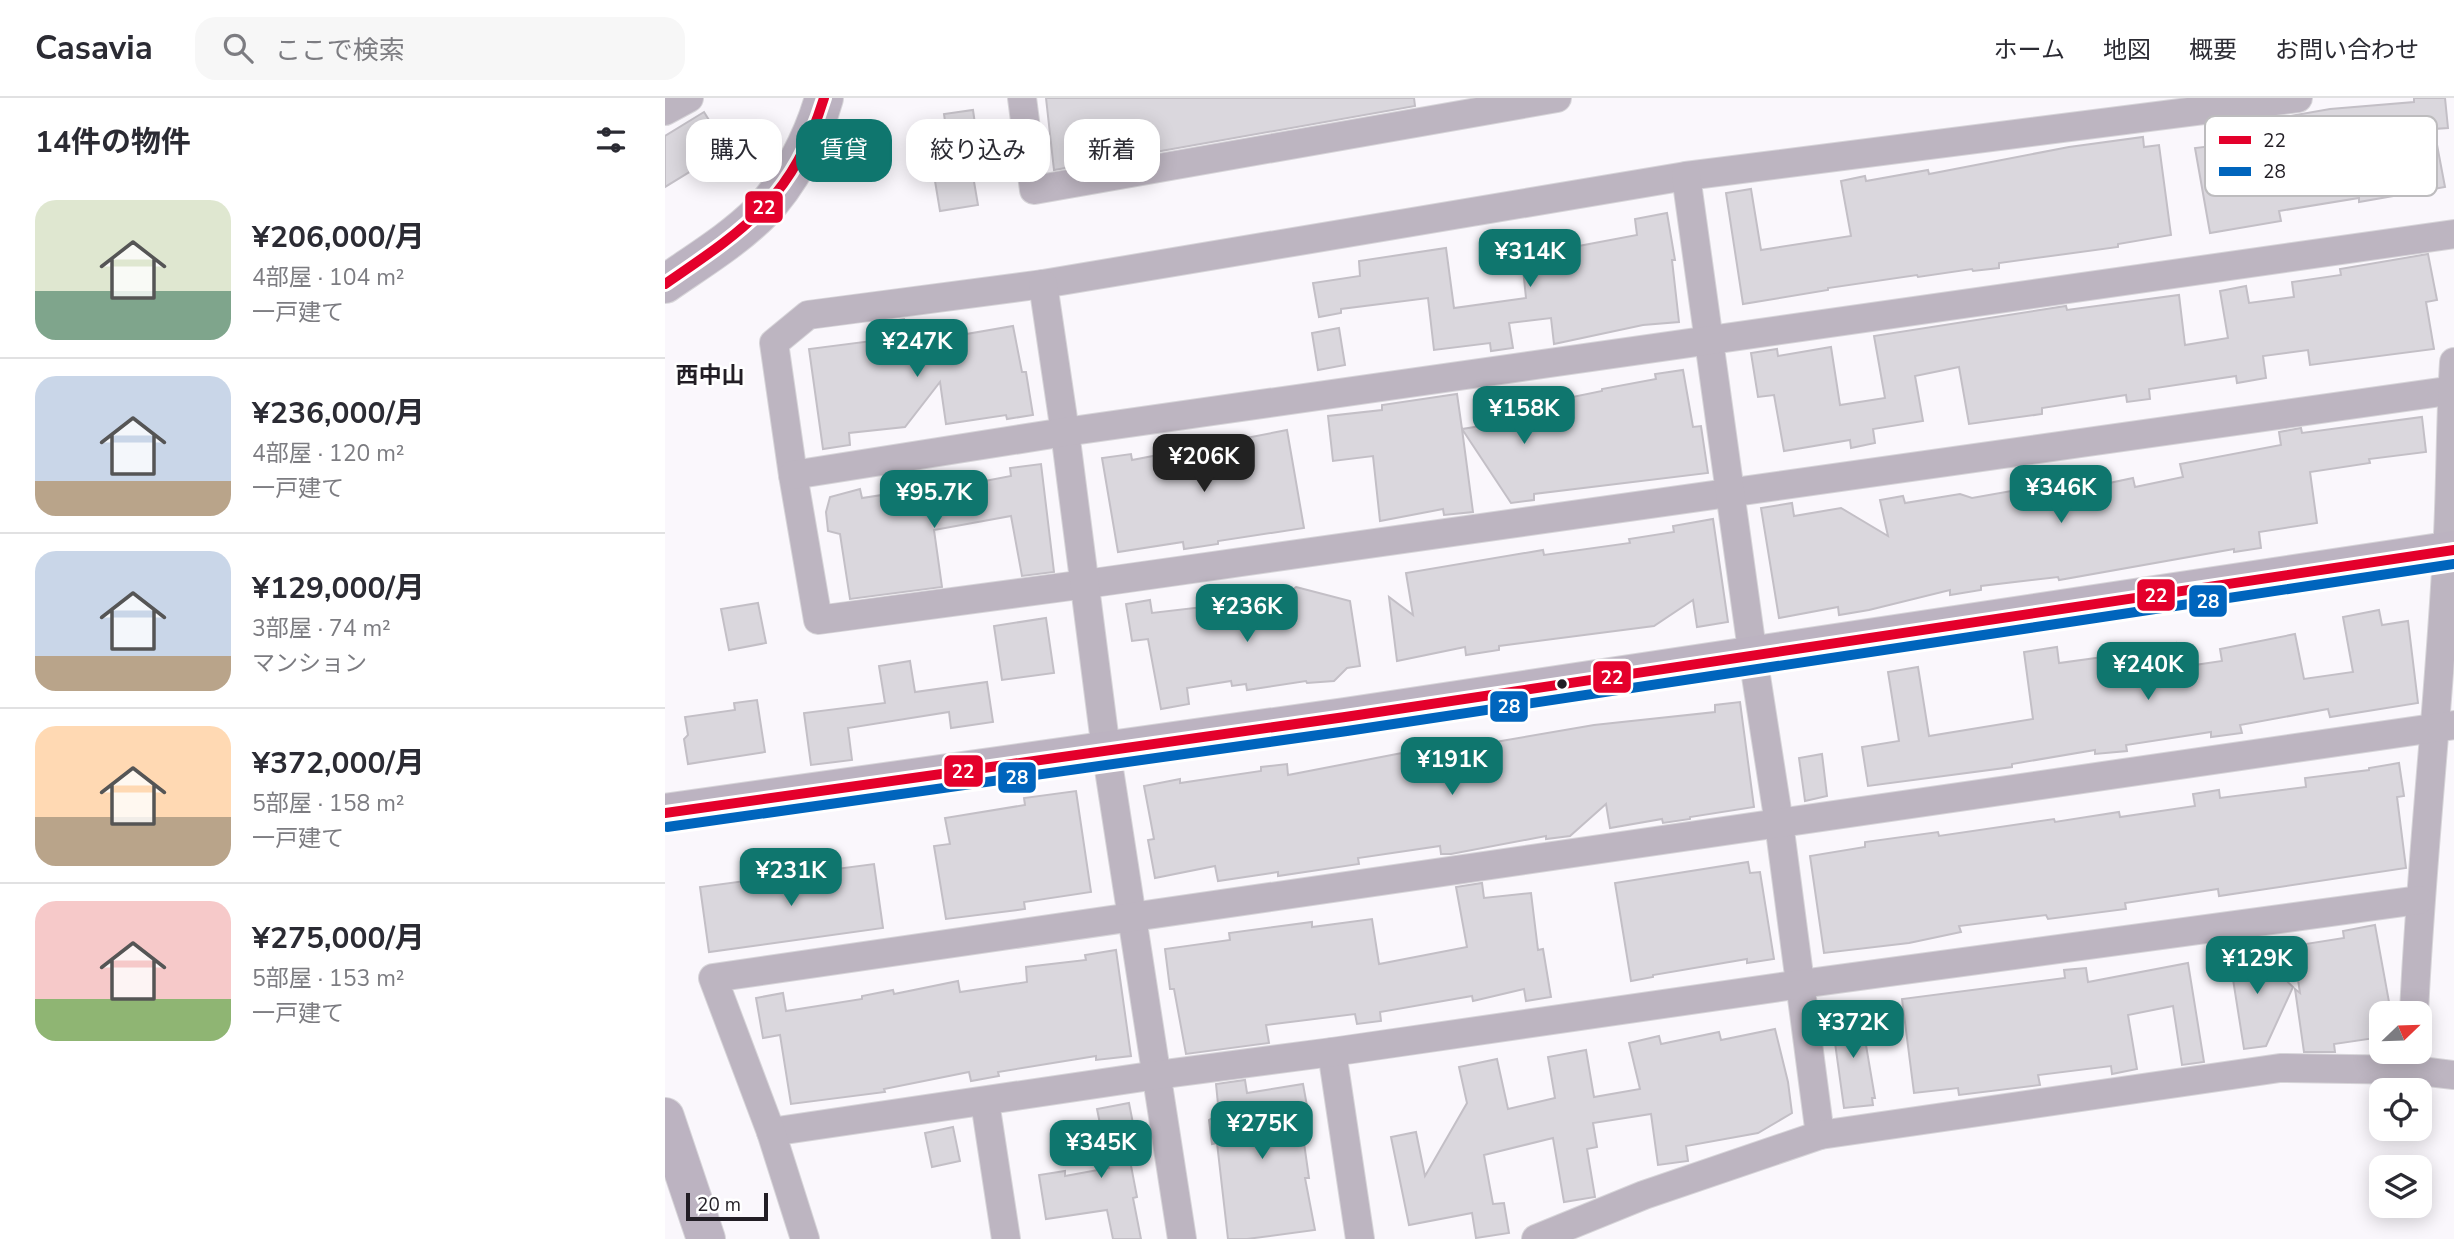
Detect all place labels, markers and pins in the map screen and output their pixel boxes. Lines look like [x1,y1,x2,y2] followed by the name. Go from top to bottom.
[1481,230,1579,289] pin: ¥314K
[868,320,966,379] pin: ¥247K
[1475,386,1573,446] pin: ¥158K
[1155,434,1253,494] pin: ¥206K
[2012,466,2110,525] pin: ¥346K
[877,470,991,530] pin: ¥95.7K
[1198,584,1296,644] pin: ¥236K
[2099,642,2197,702] pin: ¥240K
[1555,677,1569,691] unlabelled marker
[1403,738,1501,797] pin: ¥191K
[742,848,840,908] pin: ¥231K
[2208,936,2306,996] pin: ¥129K
[1804,1000,1902,1060] pin: ¥372K
[1213,1102,1311,1161] pin: ¥275K
[1052,1121,1150,1180] pin: ¥345K

